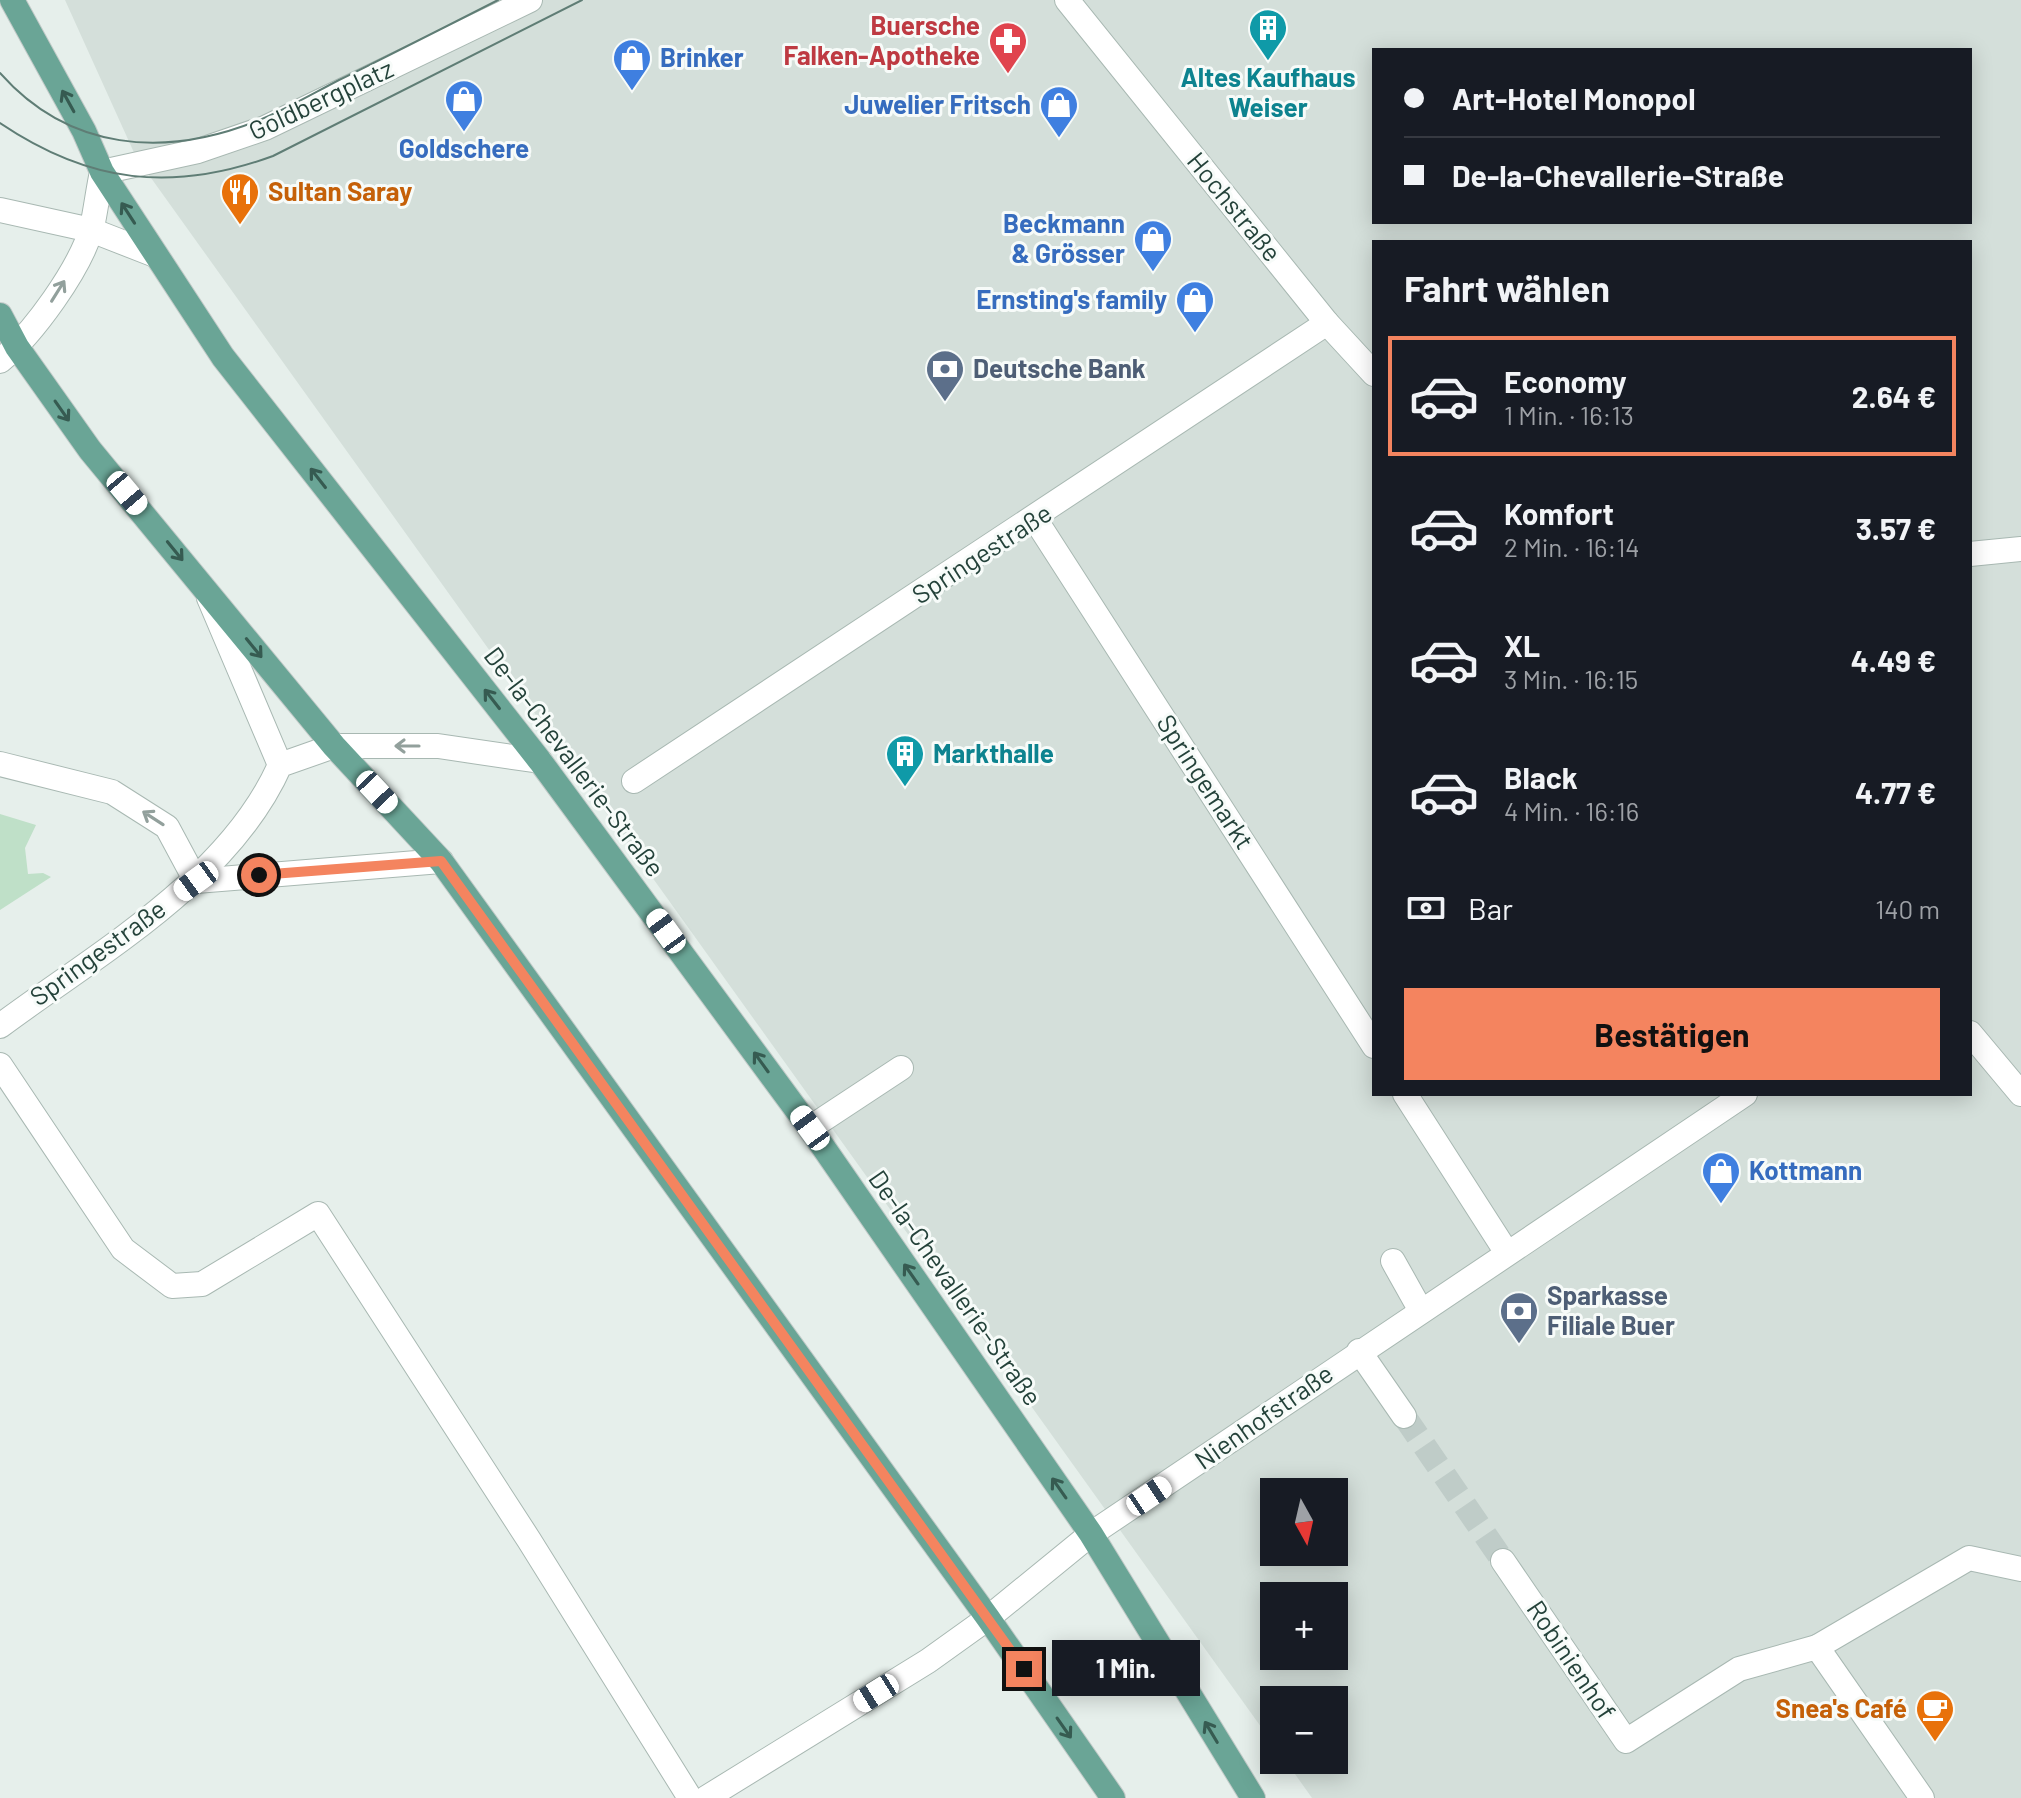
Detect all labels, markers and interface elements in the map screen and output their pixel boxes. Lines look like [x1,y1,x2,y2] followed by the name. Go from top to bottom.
[1247,7,1289,62] building icon: Altes Kaufhaus Weiser
[784,9,980,70] place label: Buersche Falken-Apotheke
[987,20,1029,75] pharmacy icon: Buersche Falken-Apotheke
[611,37,653,92] shop icon: Brinker
[660,41,744,72] place label: Brinker
[243,52,397,146] street label: Goldbergplatz
[1180,61,1356,122] place label: Altes Kaufhaus Weiser
[443,78,485,133] shop icon: Goldschere
[1452,80,1695,116] text: Art-Hotel Monopol
[1038,84,1080,139] shop icon: Juwelier Fritsch
[844,88,1031,119] place label: Juwelier Fritsch
[59,90,75,114] one-way arrow
[399,132,529,163] place label: Goldschere
[1182,145,1289,267] street label: Hochstraße
[1452,157,1784,193] text: De-la-Chevallerie-Straße
[219,171,261,226] restaurant icon: Sultan Saray
[268,175,412,206] place label: Sultan Saray
[120,202,136,225] one-way arrow
[1003,207,1125,268] place label: Beckmann & Grösser
[1132,218,1174,273] shop icon: Beckmann & Grösser
[1404,266,1610,309] text: Fahrt wählen
[1174,279,1216,334] shop icon: Ernsting's family
[51,280,67,303] one-way arrow
[976,283,1167,314] place label: Ernsting's family
[924,348,966,403] bank icon: Deutsche Bank
[973,352,1146,383] place label: Deutsche Bank
[1408,360,1480,432] icon: car
[1504,363,1627,399] text: Economy
[1852,378,1936,414] text: 2.64 €
[54,399,70,421] one-way arrow
[1504,399,1634,430] text: 1 Min. · 16:13
[102,467,152,519] car
[309,468,327,489] one-way arrow
[1408,492,1480,564] icon: car
[1504,495,1614,531] text: Komfort
[906,496,1057,609] street label: Springestraße
[1856,510,1936,546] text: 3.57 €
[1504,531,1640,562] text: 2 Min. · 16:14
[166,540,184,561] one-way arrow
[1408,624,1480,696] icon: car
[1504,627,1540,663] text: XL
[245,637,262,658] one-way arrow
[479,640,672,882] street label: De-la-Chevallerie-Straße
[1851,642,1936,678] text: 4.49 €
[1504,663,1638,694] text: 3 Min. · 16:15
[483,689,501,710] one-way arrow
[1151,708,1261,854] street label: Springemarkt
[884,733,926,788] building icon: Markthalle
[933,737,1054,768] place label: Markthalle
[394,738,421,754] one-way arrow
[1408,756,1480,828] icon: car
[1504,759,1578,795] text: Black
[352,766,402,818] car
[1855,774,1936,810] text: 4.77 €
[1504,795,1639,826] text: 4 Min. · 16:16
[142,810,164,827] one-way arrow
[170,857,222,905] car
[241,857,277,893] route start
[1404,886,1448,930] icon: cash
[1468,890,1513,926] text: Bar
[23,892,171,1011] street label: Springestraße
[1875,893,1940,924] text: 140 m
[642,905,690,957] car
[1404,988,1940,1080] button: Bestätigen
[753,1051,770,1073] one-way arrow
[786,1102,834,1154] car
[1700,1150,1742,1205] shop icon: Kottmann
[1749,1154,1862,1185] place label: Kottmann
[863,1164,1049,1411] street label: De-la-Chevallerie-Straße
[903,1264,919,1286] one-way arrow
[1547,1279,1675,1340] place label: Sparkasse Filiale Buer
[1498,1290,1540,1345] bank icon: Sparkasse Filiale Buer
[1188,1357,1338,1475] street label: Nienhofstraße
[1122,1473,1176,1519] car
[1051,1477,1067,1499] one-way arrow
[1260,1478,1348,1566] north arrow
[1260,1478,1348,1774] map controls
[1260,1582,1348,1670] button: +
[1521,1594,1623,1724] street label: Robinienhof
[1052,1641,1200,1697] callout: 1 Min.
[1006,1651,1042,1687] route end
[1096,1652,1156,1683] text: 1 Min.
[849,1670,903,1716] car
[1260,1686,1348,1774] button: −
[1914,1688,1956,1743] cafe icon: Snea's Café
[1776,1692,1907,1723] place label: Snea's Café
[1056,1716,1072,1739] one-way arrow
[1203,1721,1219,1744] one-way arrow

